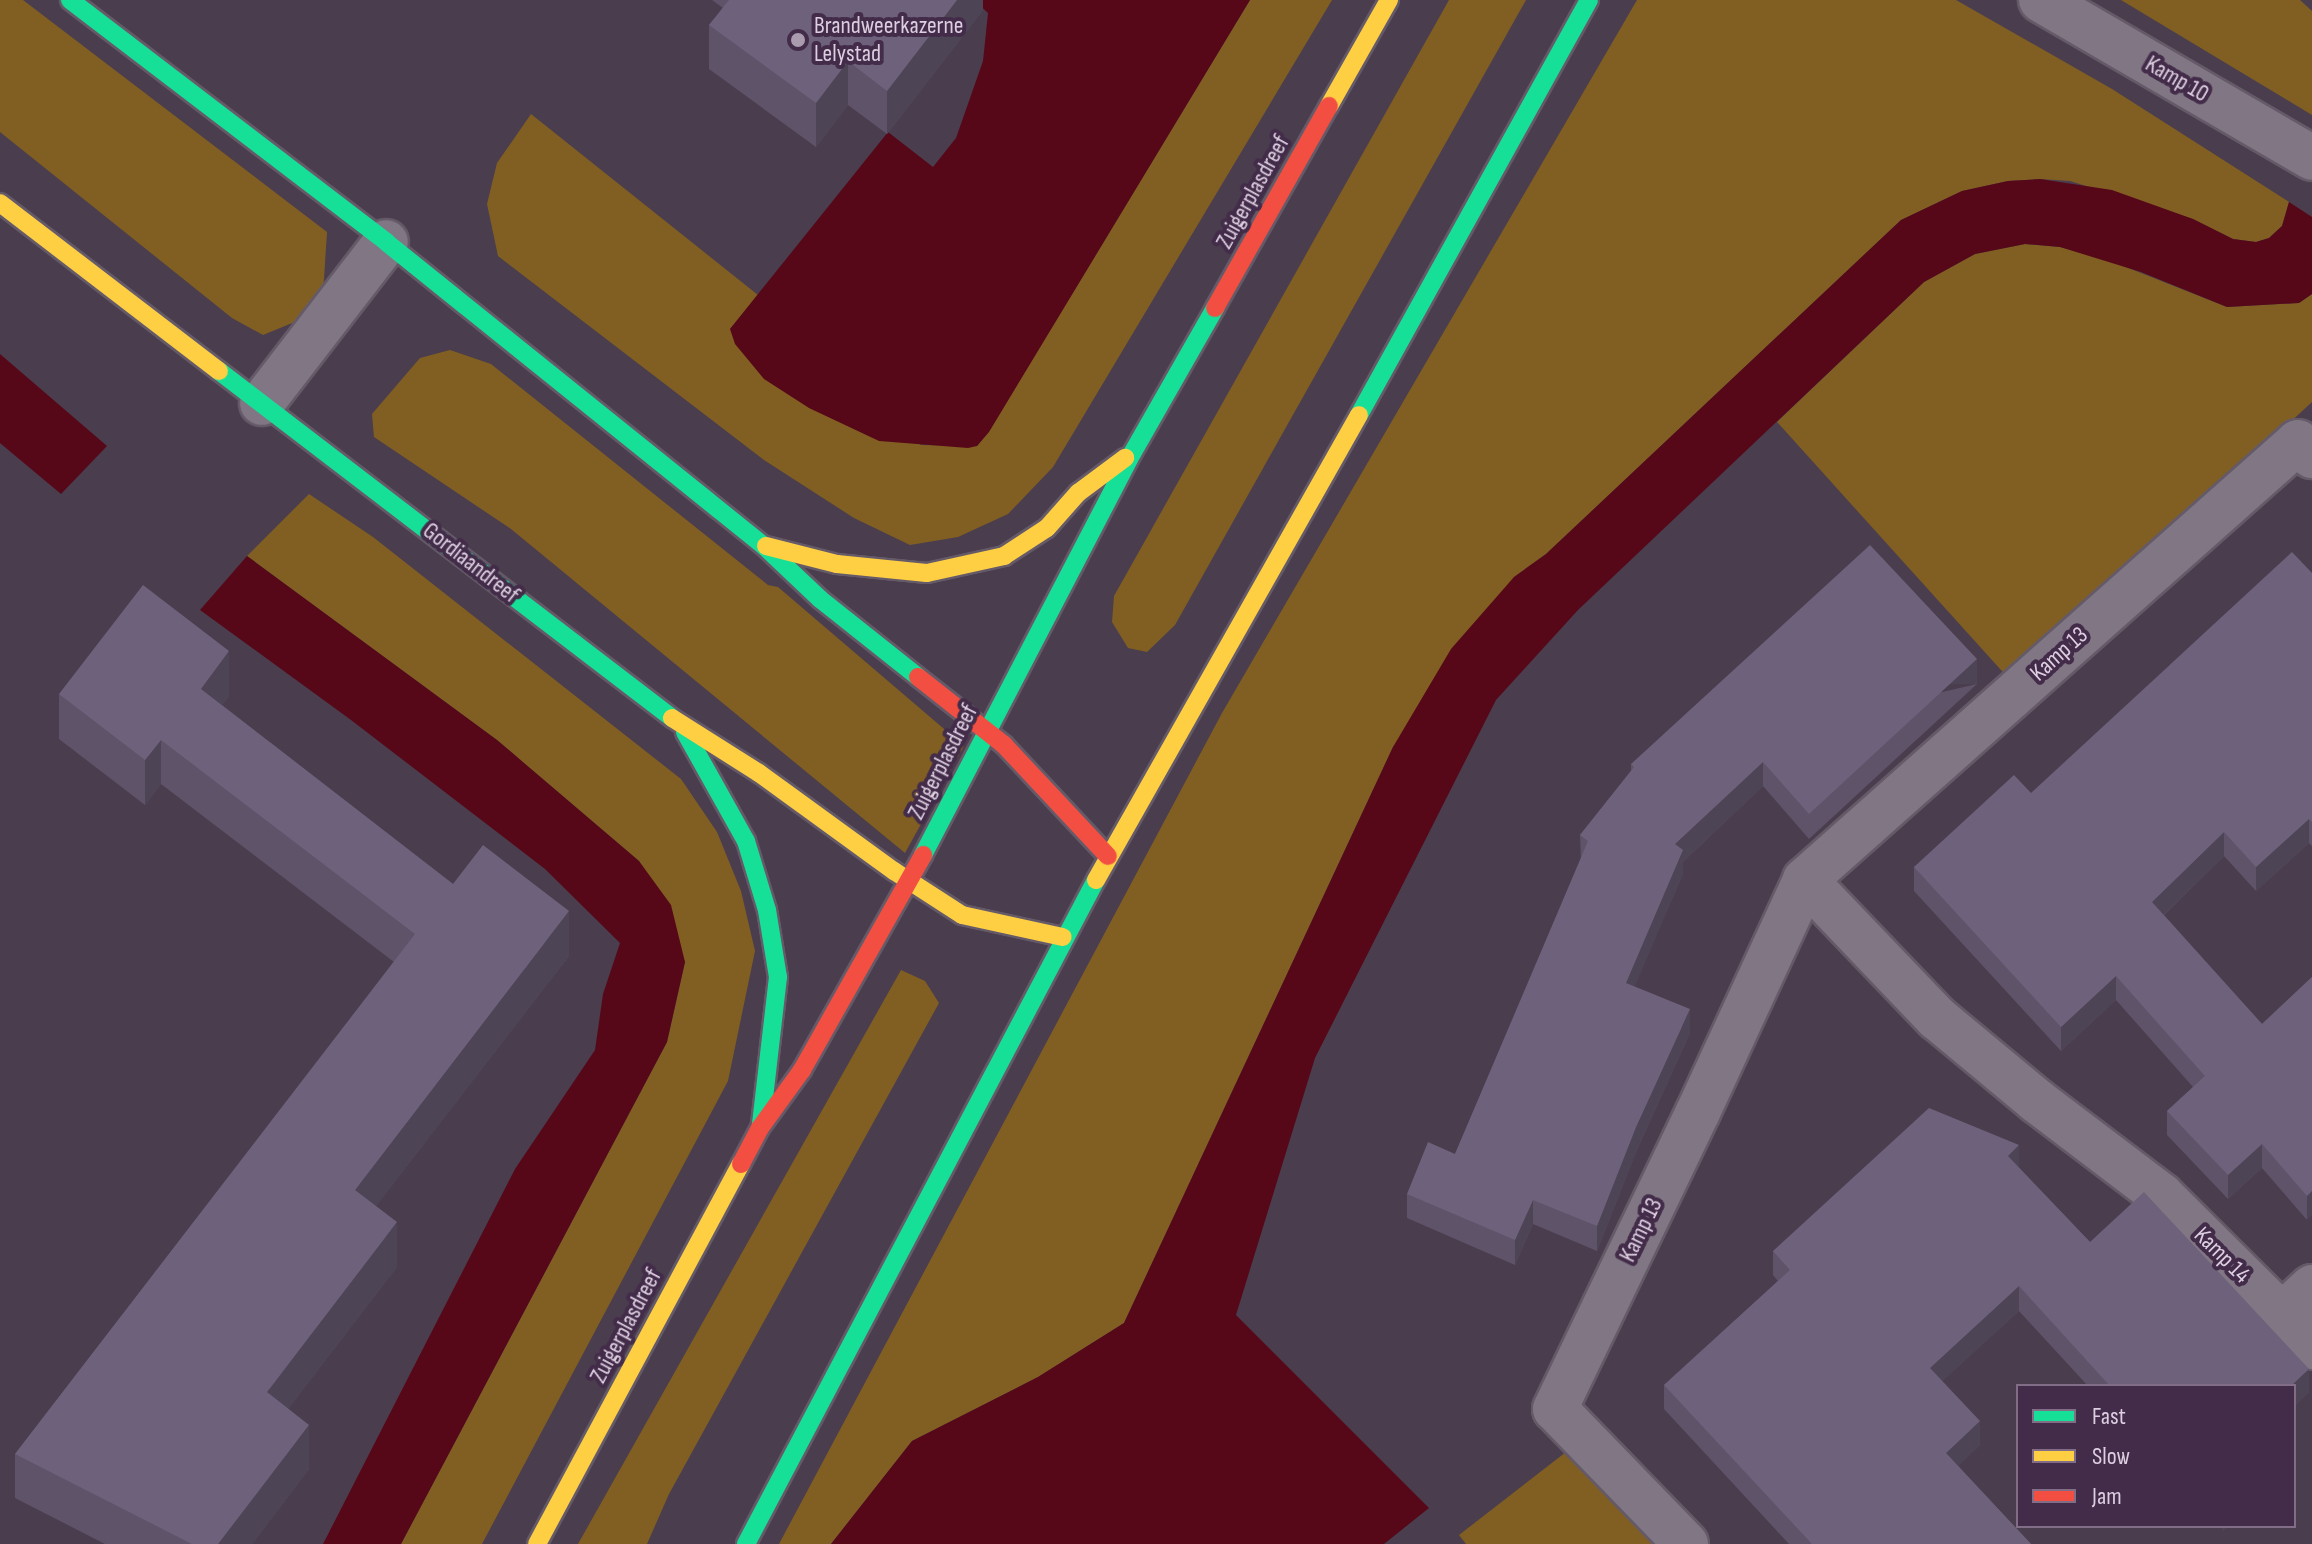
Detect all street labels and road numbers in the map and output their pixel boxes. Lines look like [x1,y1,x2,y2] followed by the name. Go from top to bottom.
[2140,49,2214,109] street label: Kamp 10
[1210,130,1296,254] street label: Zuigerplasdreef
[417,516,525,610] street label: Gordiaandreef
[2024,621,2094,687] street label: Kamp 13
[902,700,984,824] street label: Zuigerplasdreef
[1613,1193,1669,1267] street label: Kamp 13
[2188,1221,2256,1289] street label: Kamp 14
[584,1264,668,1388] street label: Zuigerplasdreef

